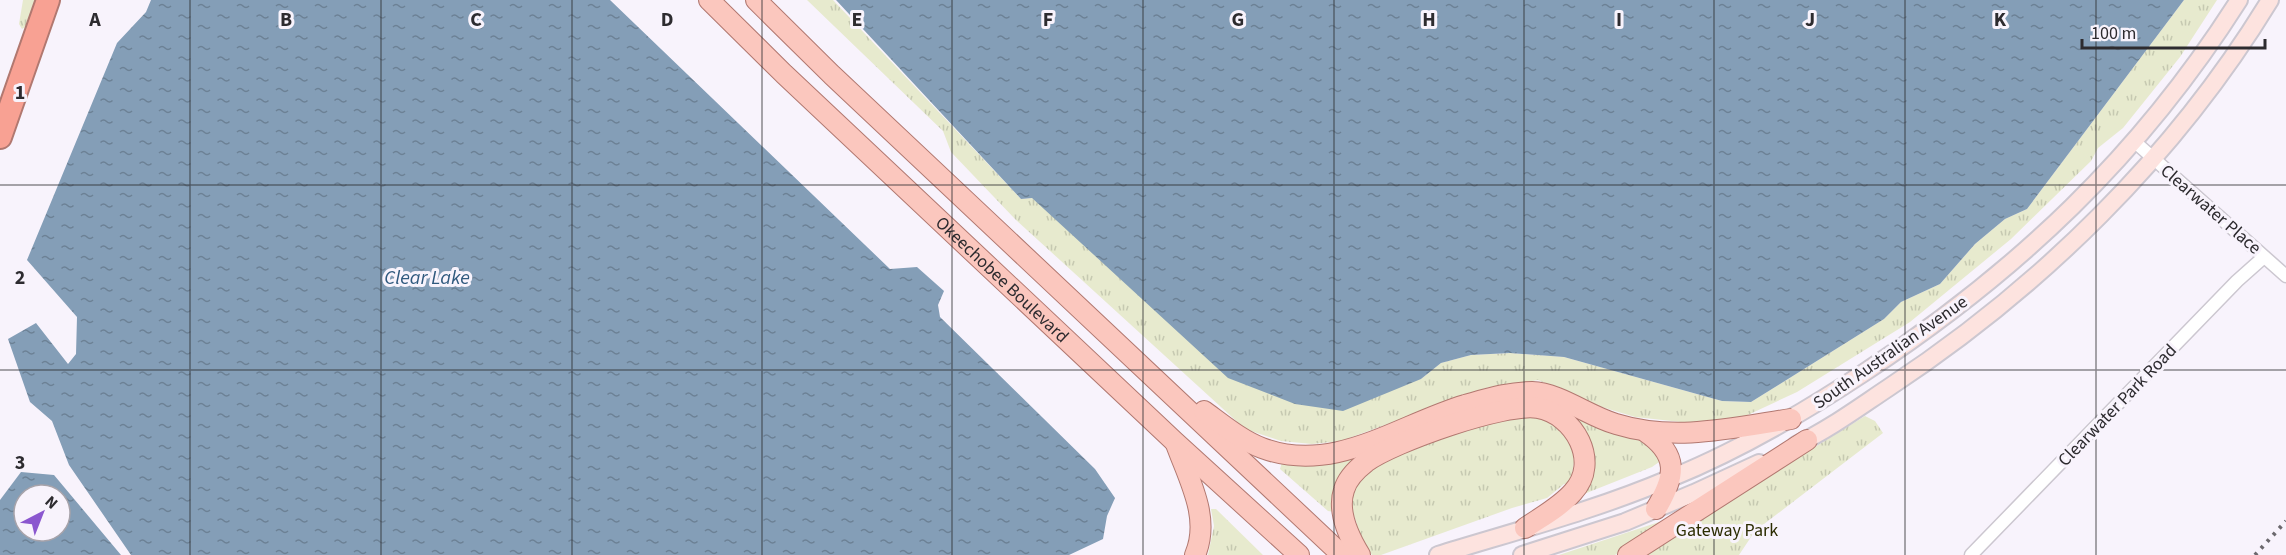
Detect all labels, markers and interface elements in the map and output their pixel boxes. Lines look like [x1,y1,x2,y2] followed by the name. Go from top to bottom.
[88,6,101,34] text: A
[280,6,292,34] text: B
[470,6,482,34] text: C
[661,6,673,34] text: D
[852,6,862,34] text: E
[1043,6,1053,34] text: F
[1232,6,1244,34] text: G
[1422,6,1436,34] text: H
[1616,6,1622,34] text: I
[1805,6,1815,34] text: J
[1994,6,2007,34] text: K
[2082,12,2265,50] scale bar
[2091,21,2136,46] text: 100 m
[15,79,25,107] text: 1
[2155,159,2266,260] street label: Clearwater Place
[930,211,1074,349] street label: Okeechobee Boulevard
[15,264,25,292] text: 2
[384,264,470,292] water label: Clear Lake
[1808,290,1973,415] street label: South Australian Avenue
[2052,339,2182,472] street label: Clearwater Park Road
[15,449,25,477] text: 3
[12,483,72,543] north arrow
[40,491,63,514] text: N
[1676,518,1778,543] park label: Gateway Park

